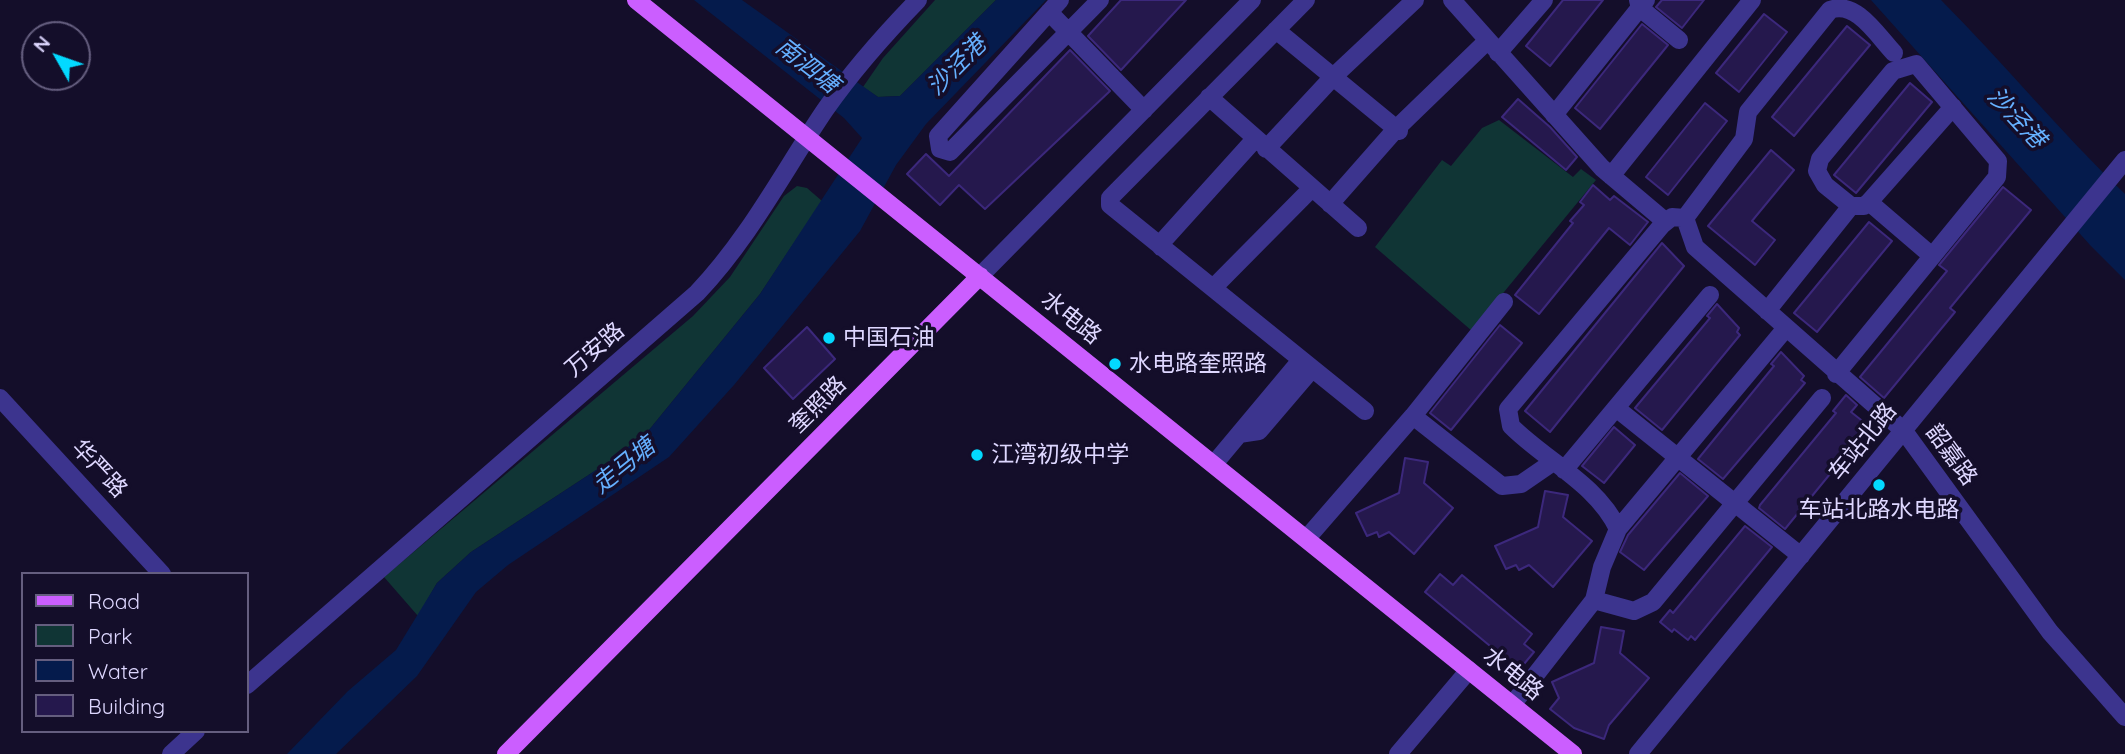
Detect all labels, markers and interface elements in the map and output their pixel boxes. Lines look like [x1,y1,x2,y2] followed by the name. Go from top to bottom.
[21,21,91,91] north arrow
[921,30,993,102] water label: 沙泾港
[28,31,55,57] text: N
[770,32,844,100] water label: 南泗塘
[1981,82,2051,154] water label: 沙泾港
[1036,286,1106,350] street label: 水电路
[560,317,630,383] street label: 万安路
[843,324,935,352] place label: 中国石油
[821,330,837,346] marker: 中国石油
[1129,350,1267,378] place label: 水电路奎照路
[1107,356,1123,372] marker: 水电路奎照路
[784,371,852,439] street label: 奎照路
[1823,398,1903,486] street label: 车站北路
[1920,419,1982,491] street label: 韶嘉路
[587,432,661,500] water label: 走马塘
[65,434,133,504] street label: 华严路
[991,441,1129,469] place label: 江湾初级中学
[969,447,985,463] marker: 江湾初级中学
[1871,477,1887,493] marker: 车站北路水电路
[1799,496,1959,524] place label: 车站北路水电路
[21,572,248,733] legend
[88,588,140,614] text: Road
[88,623,132,649] text: Park
[1478,642,1548,706] street label: 水电路
[88,658,148,684] text: Water
[88,693,165,719] text: Building

